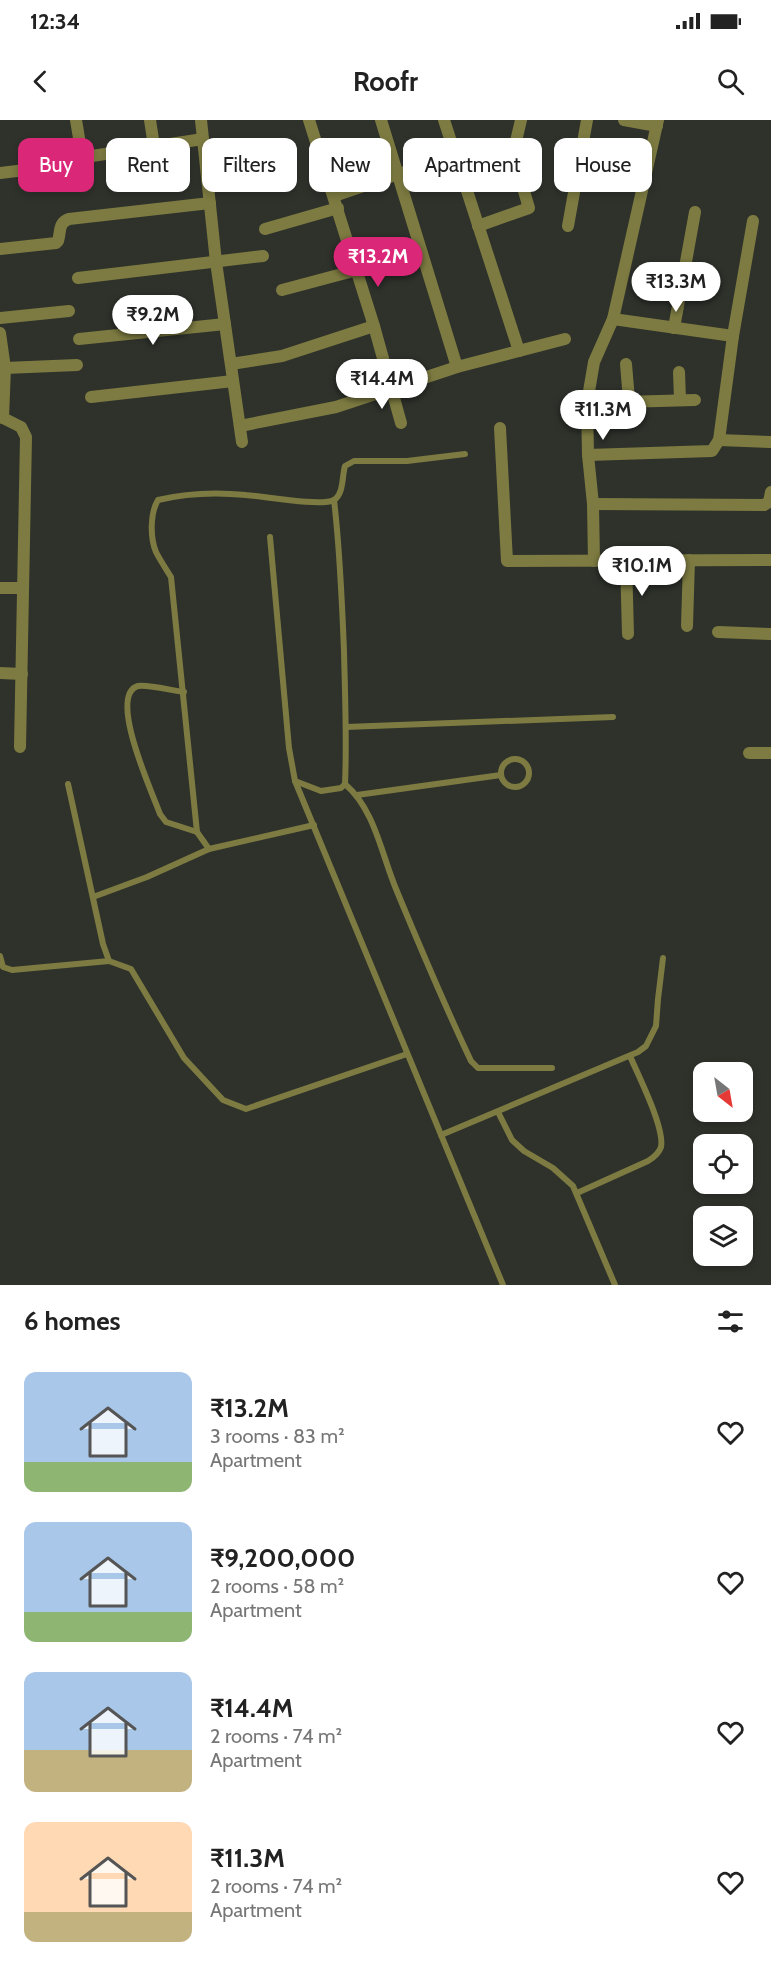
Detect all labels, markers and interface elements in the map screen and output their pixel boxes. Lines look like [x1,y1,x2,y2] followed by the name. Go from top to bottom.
[30,8,80,35] text: 12:34
[24,65,57,98] icon: back
[353,65,418,98] text: Roofr
[714,65,747,98] icon: search
[18,138,94,192] chip: Buy
[106,138,190,192] chip: Rent
[202,138,297,192] chip: Filters
[309,138,391,192] chip: New
[403,138,542,192] chip: Apartment
[554,138,652,192] chip: House
[329,237,427,288] pin: ₹13.2M
[348,244,408,268] text: ₹13.2M
[627,262,725,313] pin: ₹13.3M
[646,269,706,293] text: ₹13.3M
[111,295,195,346] pin: ₹9.2M
[126,302,180,326] text: ₹9.2M
[333,359,431,410] pin: ₹14.4M
[350,366,414,390] text: ₹14.4M
[554,390,652,441] pin: ₹11.3M
[574,397,632,421] text: ₹11.3M
[593,546,691,597] pin: ₹10.1M
[612,553,672,577] text: ₹10.1M
[693,1062,753,1122] north arrow
[693,1062,753,1266] map controls
[693,1134,753,1194] button: locate
[693,1206,753,1266] button: layers
[24,1305,121,1337] text: 6 homes
[714,1305,747,1338] icon: filters
[210,1392,289,1424] text: ₹13.2M
[72,1396,144,1468] icon: home
[714,1416,747,1449] icon: heart
[210,1424,345,1448] text: 3 rooms · 83 m²
[210,1448,302,1472] text: Apartment
[210,1542,355,1574] text: ₹9,200,000
[72,1546,144,1618] icon: home
[714,1566,747,1599] icon: heart
[210,1574,344,1598] text: 2 rooms · 58 m²
[210,1598,302,1622] text: Apartment
[210,1692,294,1724] text: ₹14.4M
[72,1696,144,1768] icon: home
[714,1716,747,1749] icon: heart
[210,1724,342,1748] text: 2 rooms · 74 m²
[210,1748,302,1772] text: Apartment
[210,1842,285,1874] text: ₹11.3M
[72,1846,144,1918] icon: home
[714,1866,747,1899] icon: heart
[210,1874,342,1898] text: 2 rooms · 74 m²
[210,1898,302,1922] text: Apartment

